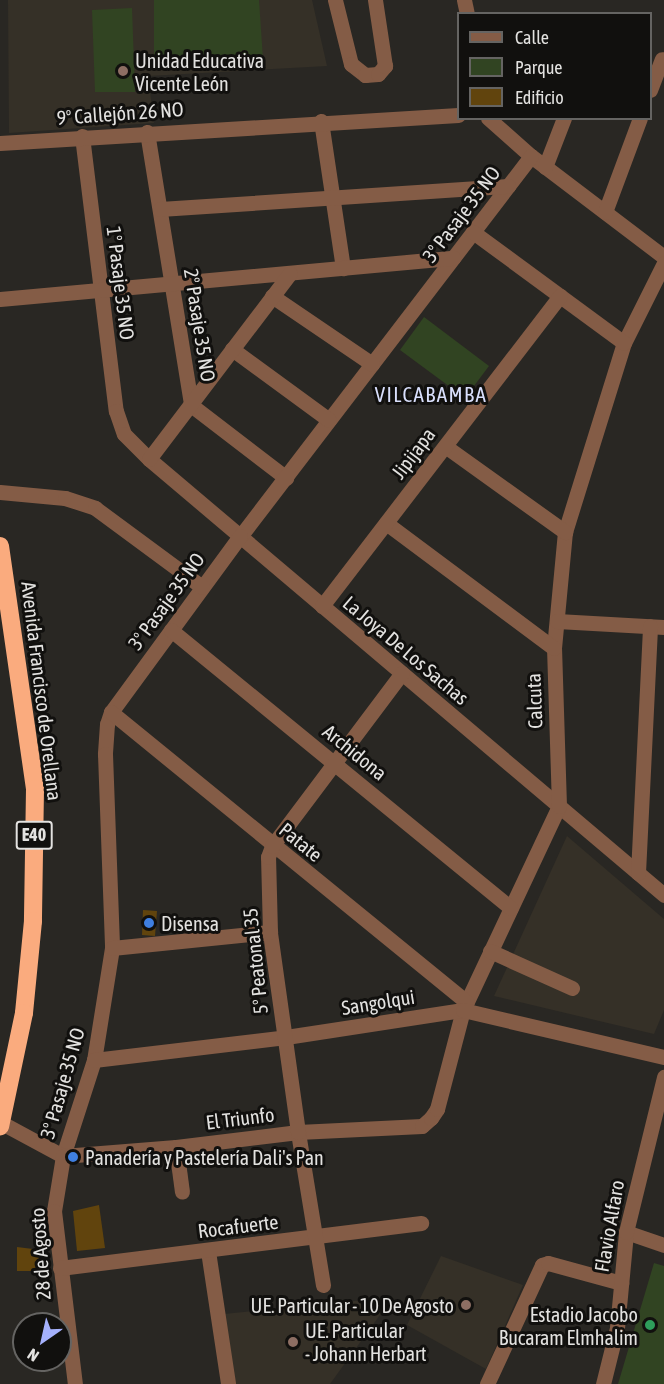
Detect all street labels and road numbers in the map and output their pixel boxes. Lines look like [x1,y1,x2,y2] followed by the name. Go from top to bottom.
[56,97,184,129] street label: 9° Callejón 26 NO
[417,161,505,267] street label: 3° Pasaje 35 NO
[102,225,140,341] street label: 1° Pasaje 35 NO
[179,267,221,383] street label: 2° Pasaje 35 NO
[386,423,440,483] street label: Jipijapa
[123,548,209,654] street label: 3° Pasaje 35 NO
[17,580,67,802] street label: Avenida Francisco de Orellana
[338,590,474,710] street label: La Joya De Los Sachas
[521,673,547,729] street label: Calcuta
[318,719,392,785] street label: Archidona
[275,817,327,867] street label: Patate
[15,820,54,850] road number: E40
[238,907,272,1015] street label: 5° Peatonal 35
[340,984,416,1020] street label: Sangolqui
[35,1025,89,1141] street label: 3° Pasaje 35 NO
[204,1102,276,1134] street label: El Triunfo
[589,1178,629,1274] street label: Flavio Alfaro
[25,1207,55,1301] street label: 28 de Agosto
[196,1209,280,1243] street label: Rocafuerte

